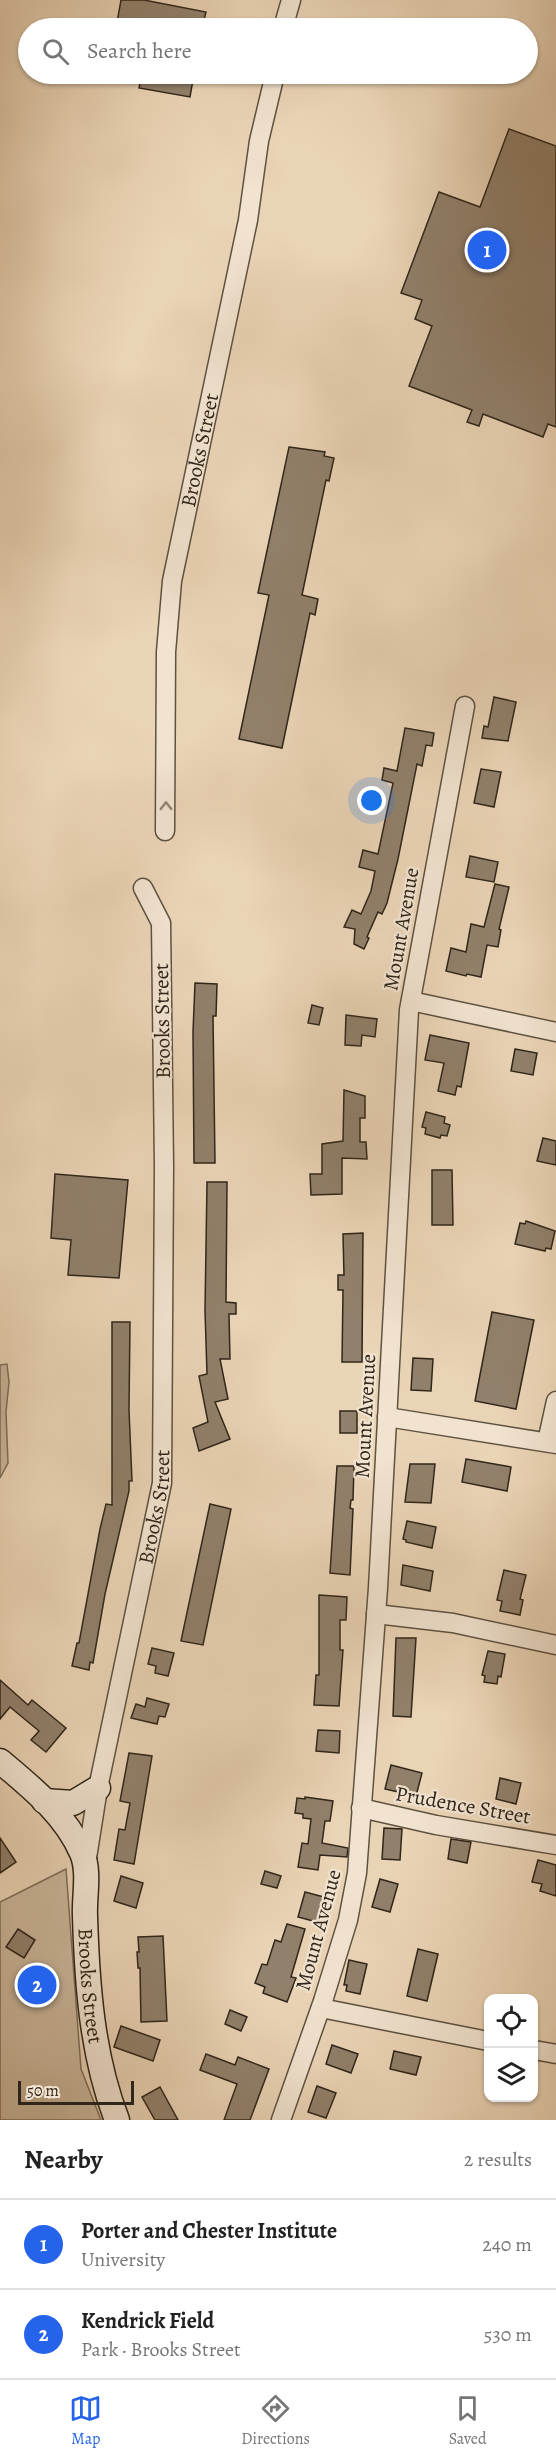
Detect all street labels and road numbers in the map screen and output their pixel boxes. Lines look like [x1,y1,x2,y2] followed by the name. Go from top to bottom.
[174,390,225,510] street label: Brooks Street
[376,865,426,993] street label: Mount Avenue
[147,963,177,1079] street label: Brooks Street
[348,1353,382,1479] street label: Mount Avenue
[131,1449,176,1567] street label: Brooks Street
[393,1779,533,1831] street label: Prudence Street
[288,1866,348,1994] street label: Mount Avenue
[71,1927,110,2046] street label: Brooks Street

